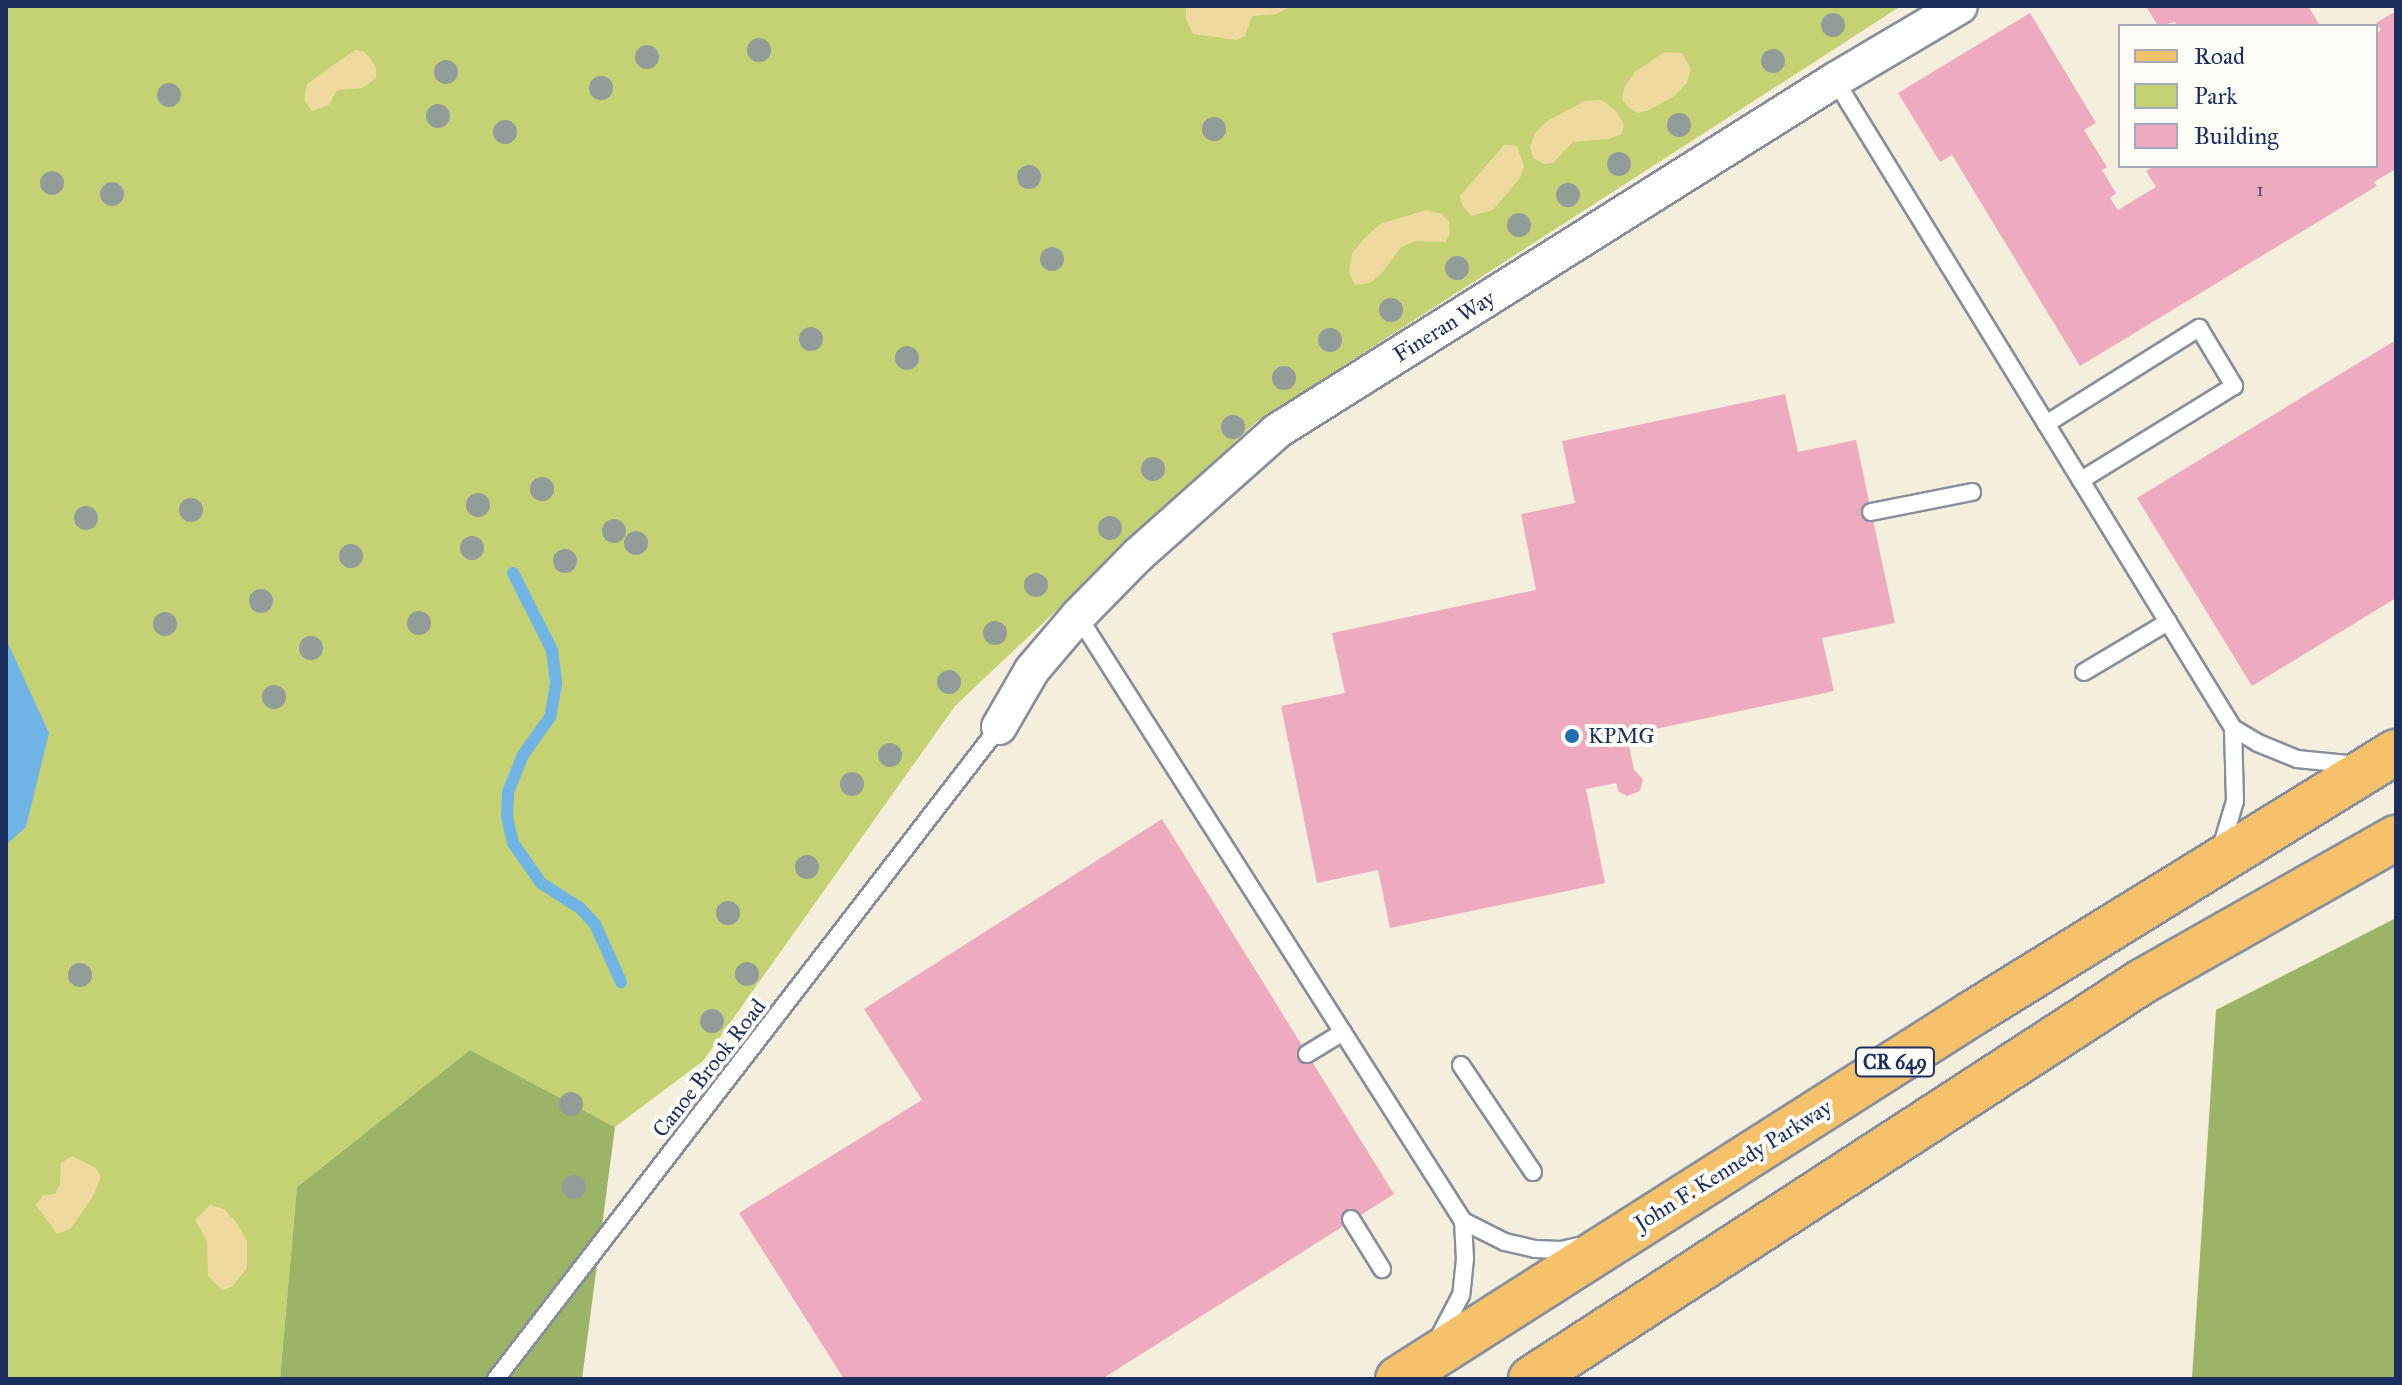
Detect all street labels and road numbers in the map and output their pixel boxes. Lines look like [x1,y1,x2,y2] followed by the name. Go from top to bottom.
[1388,284,1500,368] street label: Fineran Way
[647,994,771,1142] street label: Canoe Brook Road
[1853,1046,1937,1078] road number: CR 649
[1629,1093,1837,1237] street label: John F. Kennedy Parkway

